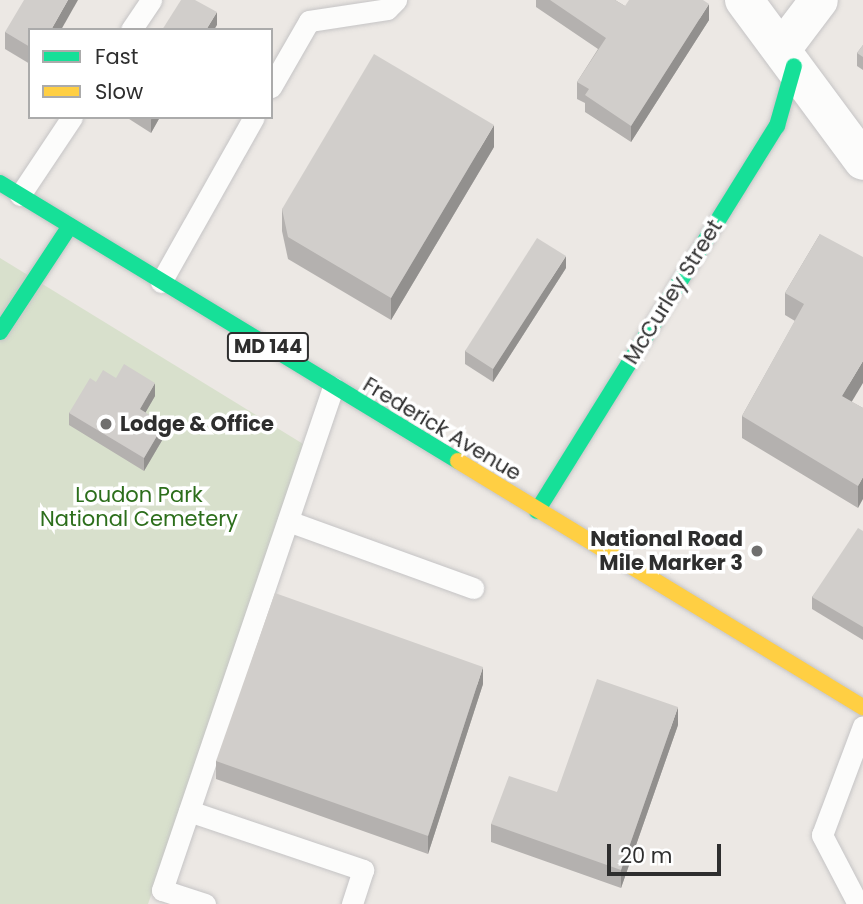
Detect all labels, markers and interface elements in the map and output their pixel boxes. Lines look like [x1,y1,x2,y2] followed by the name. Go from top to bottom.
[28,28,273,119] legend
[95,42,138,71] text: Fast
[95,77,143,106] text: Slow
[618,215,728,369] street label: McCurley Street
[226,332,310,362] road number: MD 144
[359,372,525,486] street label: Frederick Avenue
[120,411,274,437] place label: Lodge & Office
[98,416,114,432] marker: Lodge & Office
[40,482,238,532] park label: Loudon Park National Cemetery
[590,526,743,576] place label: National Road Mile Marker 3
[749,543,765,559] marker: National Road Mile Marker 3
[611,830,725,874] scale bar
[620,841,673,870] text: 20 m

